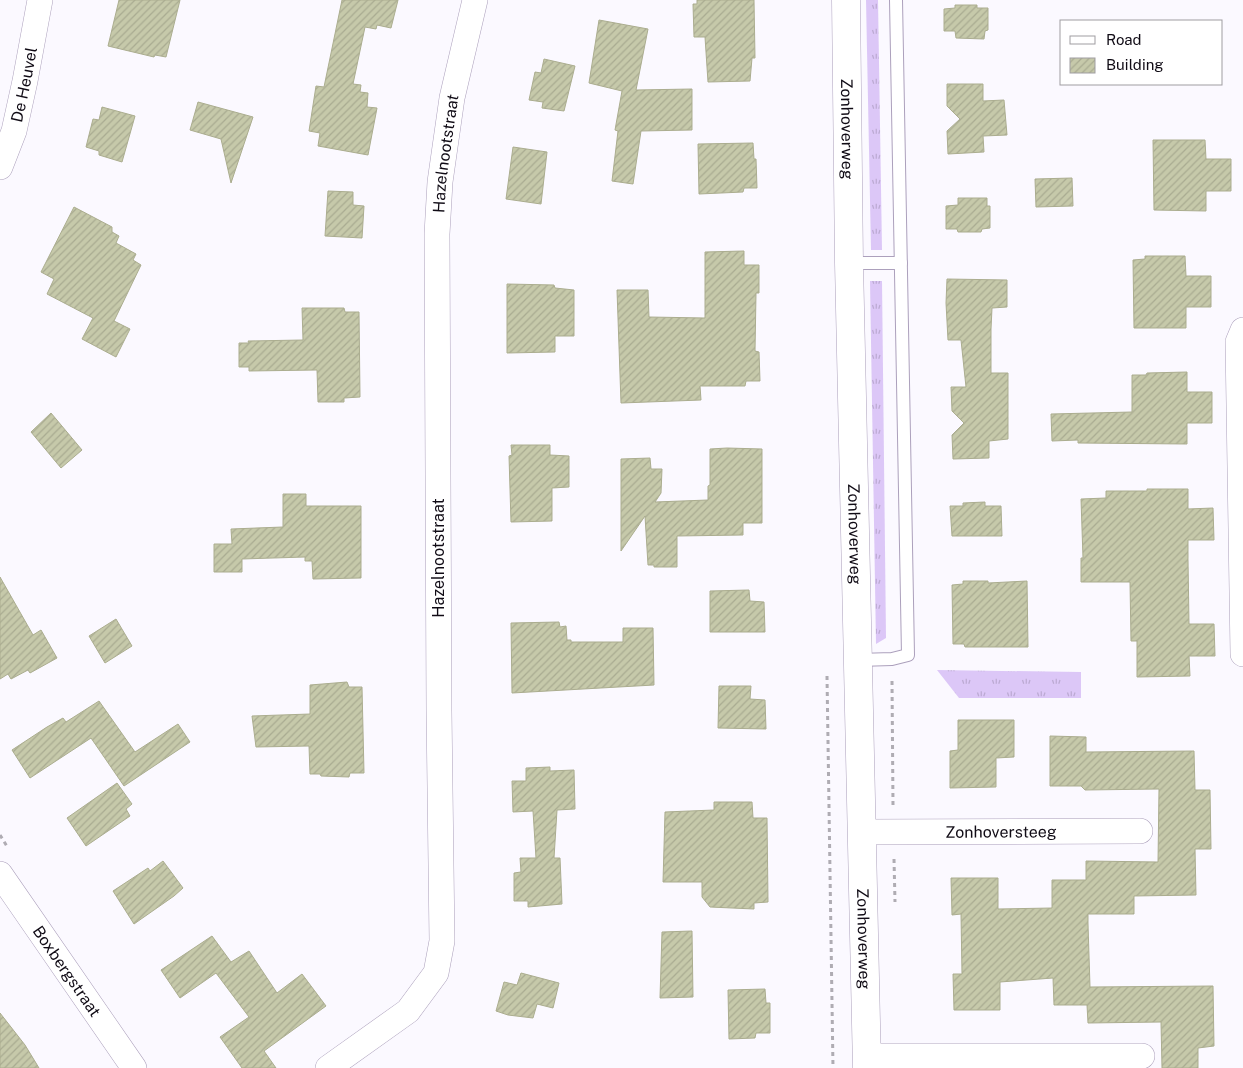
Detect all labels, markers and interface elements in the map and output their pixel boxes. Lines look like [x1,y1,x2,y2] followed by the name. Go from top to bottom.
[1060,20,1223,85] legend
[1106,31,1142,48] text: Road
[7,45,41,124] street label: De Heuvel
[1106,56,1164,73] text: Building
[837,78,857,180] street label: Zonhoverweg
[429,92,463,213] street label: Hazelnootstraat
[844,483,865,585] street label: Zonhoverweg
[429,498,448,618] street label: Hazelnootstraat
[945,822,1057,842] street label: Zonhoversteeg
[853,888,874,990] street label: Zonhoverweg
[29,922,105,1021] street label: Boxbergstraat

